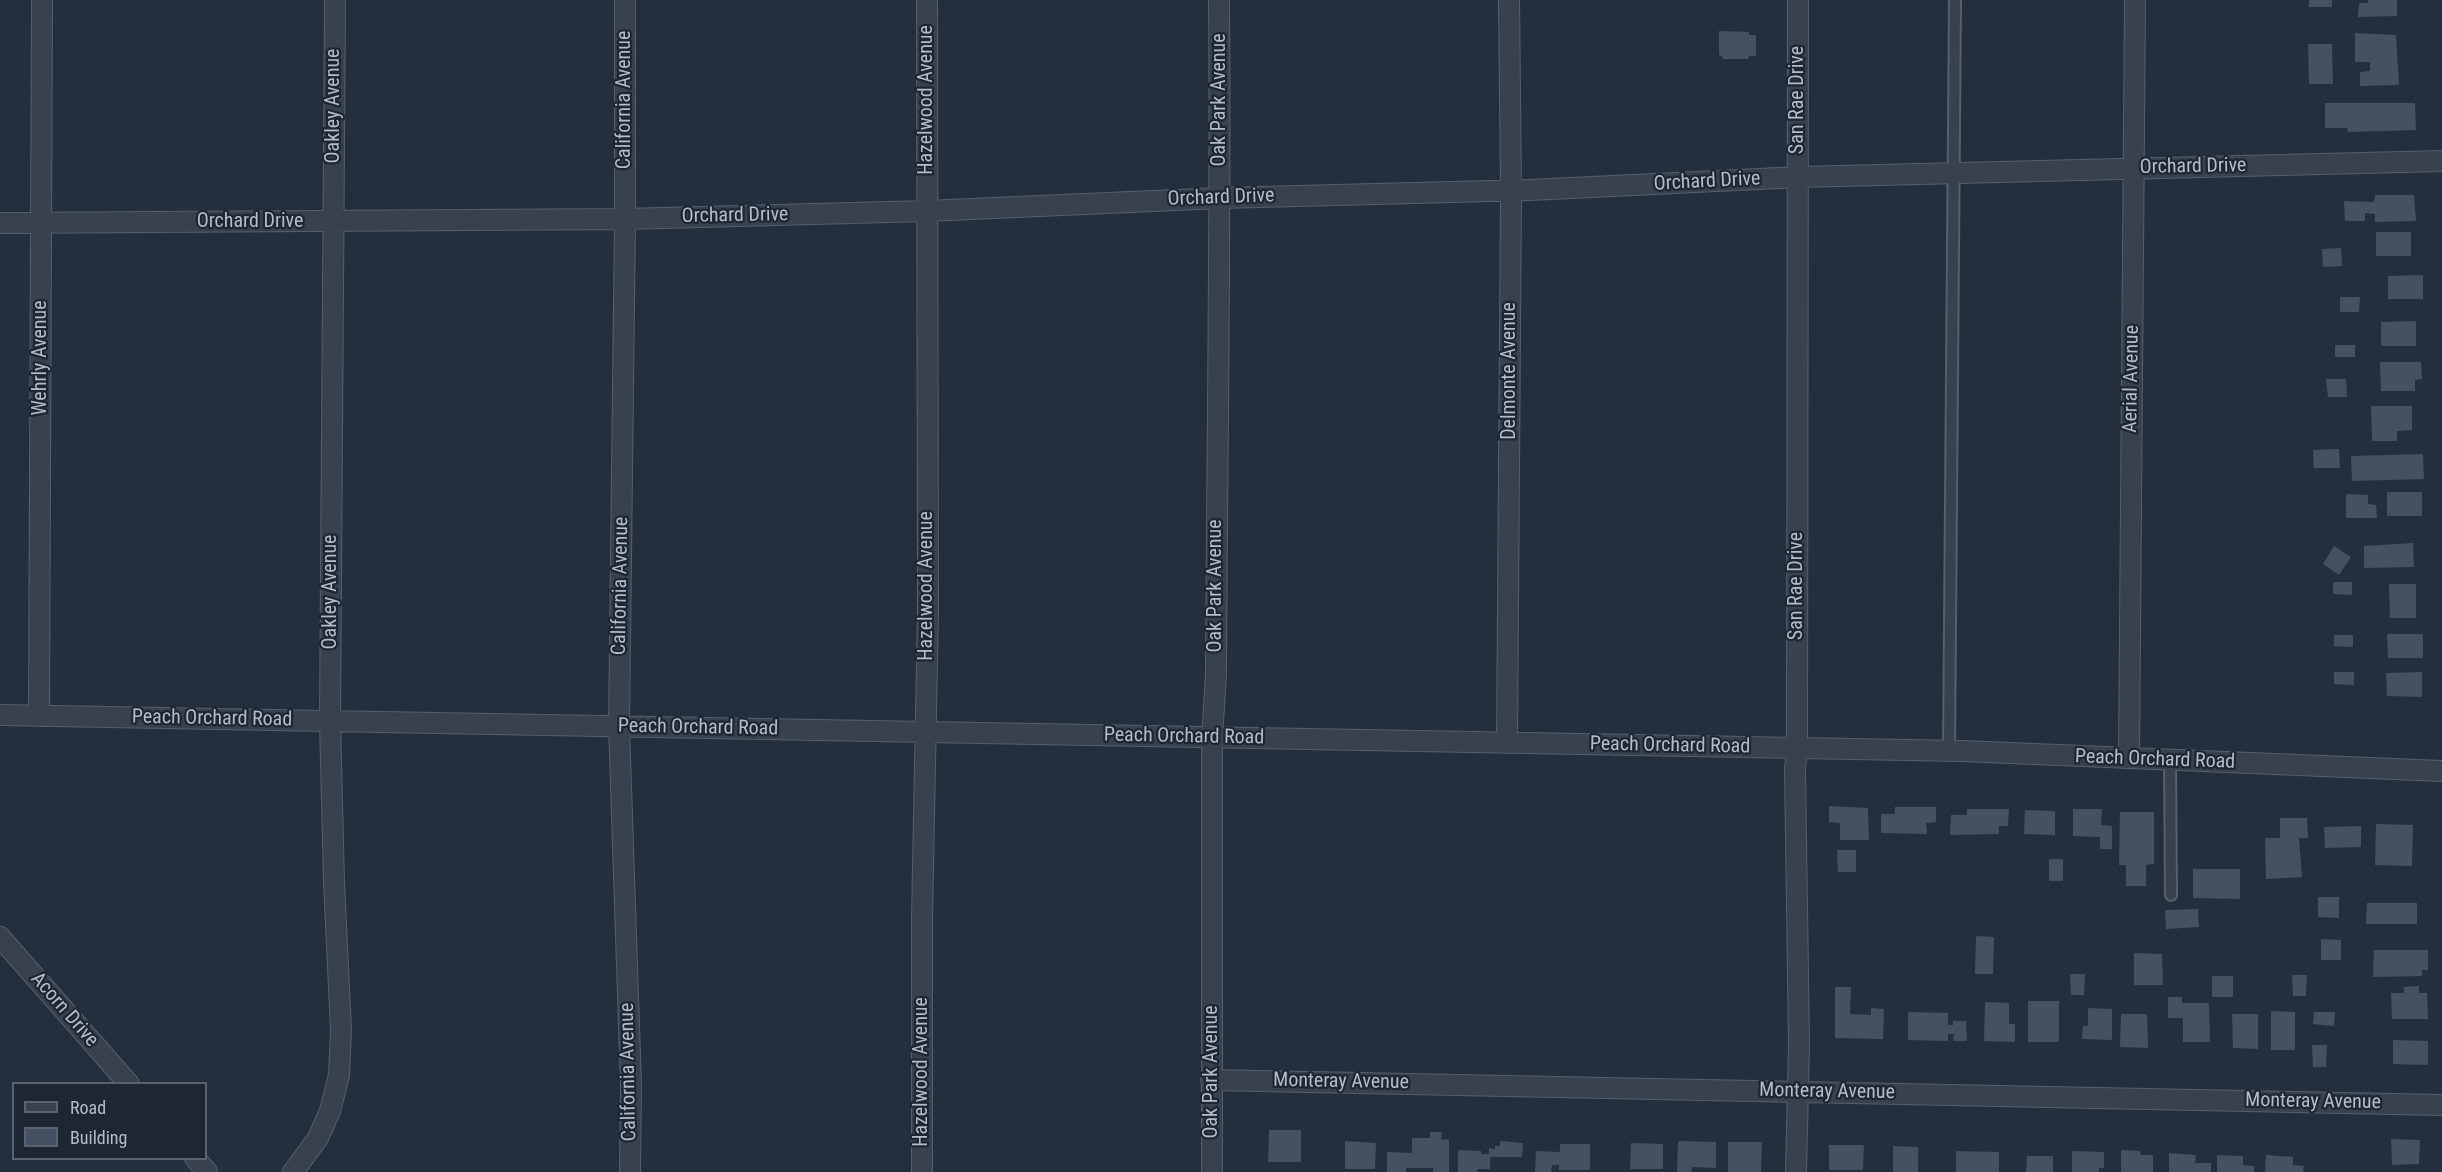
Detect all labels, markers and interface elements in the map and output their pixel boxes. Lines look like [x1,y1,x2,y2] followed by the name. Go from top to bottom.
[915,25,939,175] street label: Hazelwood Avenue
[613,31,637,169] street label: California Avenue
[1208,33,1232,167] street label: Oak Park Avenue
[1786,46,1810,154] street label: San Rae Drive
[322,49,346,163] street label: Oakley Avenue
[2139,154,2247,180] street label: Orchard Drive
[1653,167,1761,197] street label: Orchard Drive
[1167,184,1275,212] street label: Orchard Drive
[681,203,789,229] street label: Orchard Drive
[197,210,303,234] street label: Orchard Drive
[29,300,53,416] street label: Wehrly Avenue
[1498,302,1522,440] street label: Delmonte Avenue
[2119,325,2145,433] street label: Aerial Avenue
[915,511,939,661] street label: Hazelwood Avenue
[608,517,634,655] street label: California Avenue
[1204,519,1228,653] street label: Oak Park Avenue
[1785,532,1809,640] street label: San Rae Drive
[319,535,343,649] street label: Oakley Avenue
[132,706,292,732] street label: Peach Orchard Road
[618,715,778,741] street label: Peach Orchard Road
[1104,724,1264,750] street label: Peach Orchard Road
[1590,733,1750,759] street label: Peach Orchard Road
[2074,745,2236,775] street label: Peach Orchard Road
[25,968,103,1052] street label: Acorn Drive
[910,997,934,1147] street label: Hazelwood Avenue
[616,1003,642,1141] street label: California Avenue
[1200,1005,1224,1139] street label: Oak Park Avenue
[1273,1069,1409,1095] street label: Monteray Avenue
[1759,1079,1895,1105] street label: Monteray Avenue
[12,1082,207,1160] legend
[2245,1089,2381,1115] street label: Monteray Avenue
[70,1097,106,1118] text: Road
[70,1127,127,1148] text: Building

